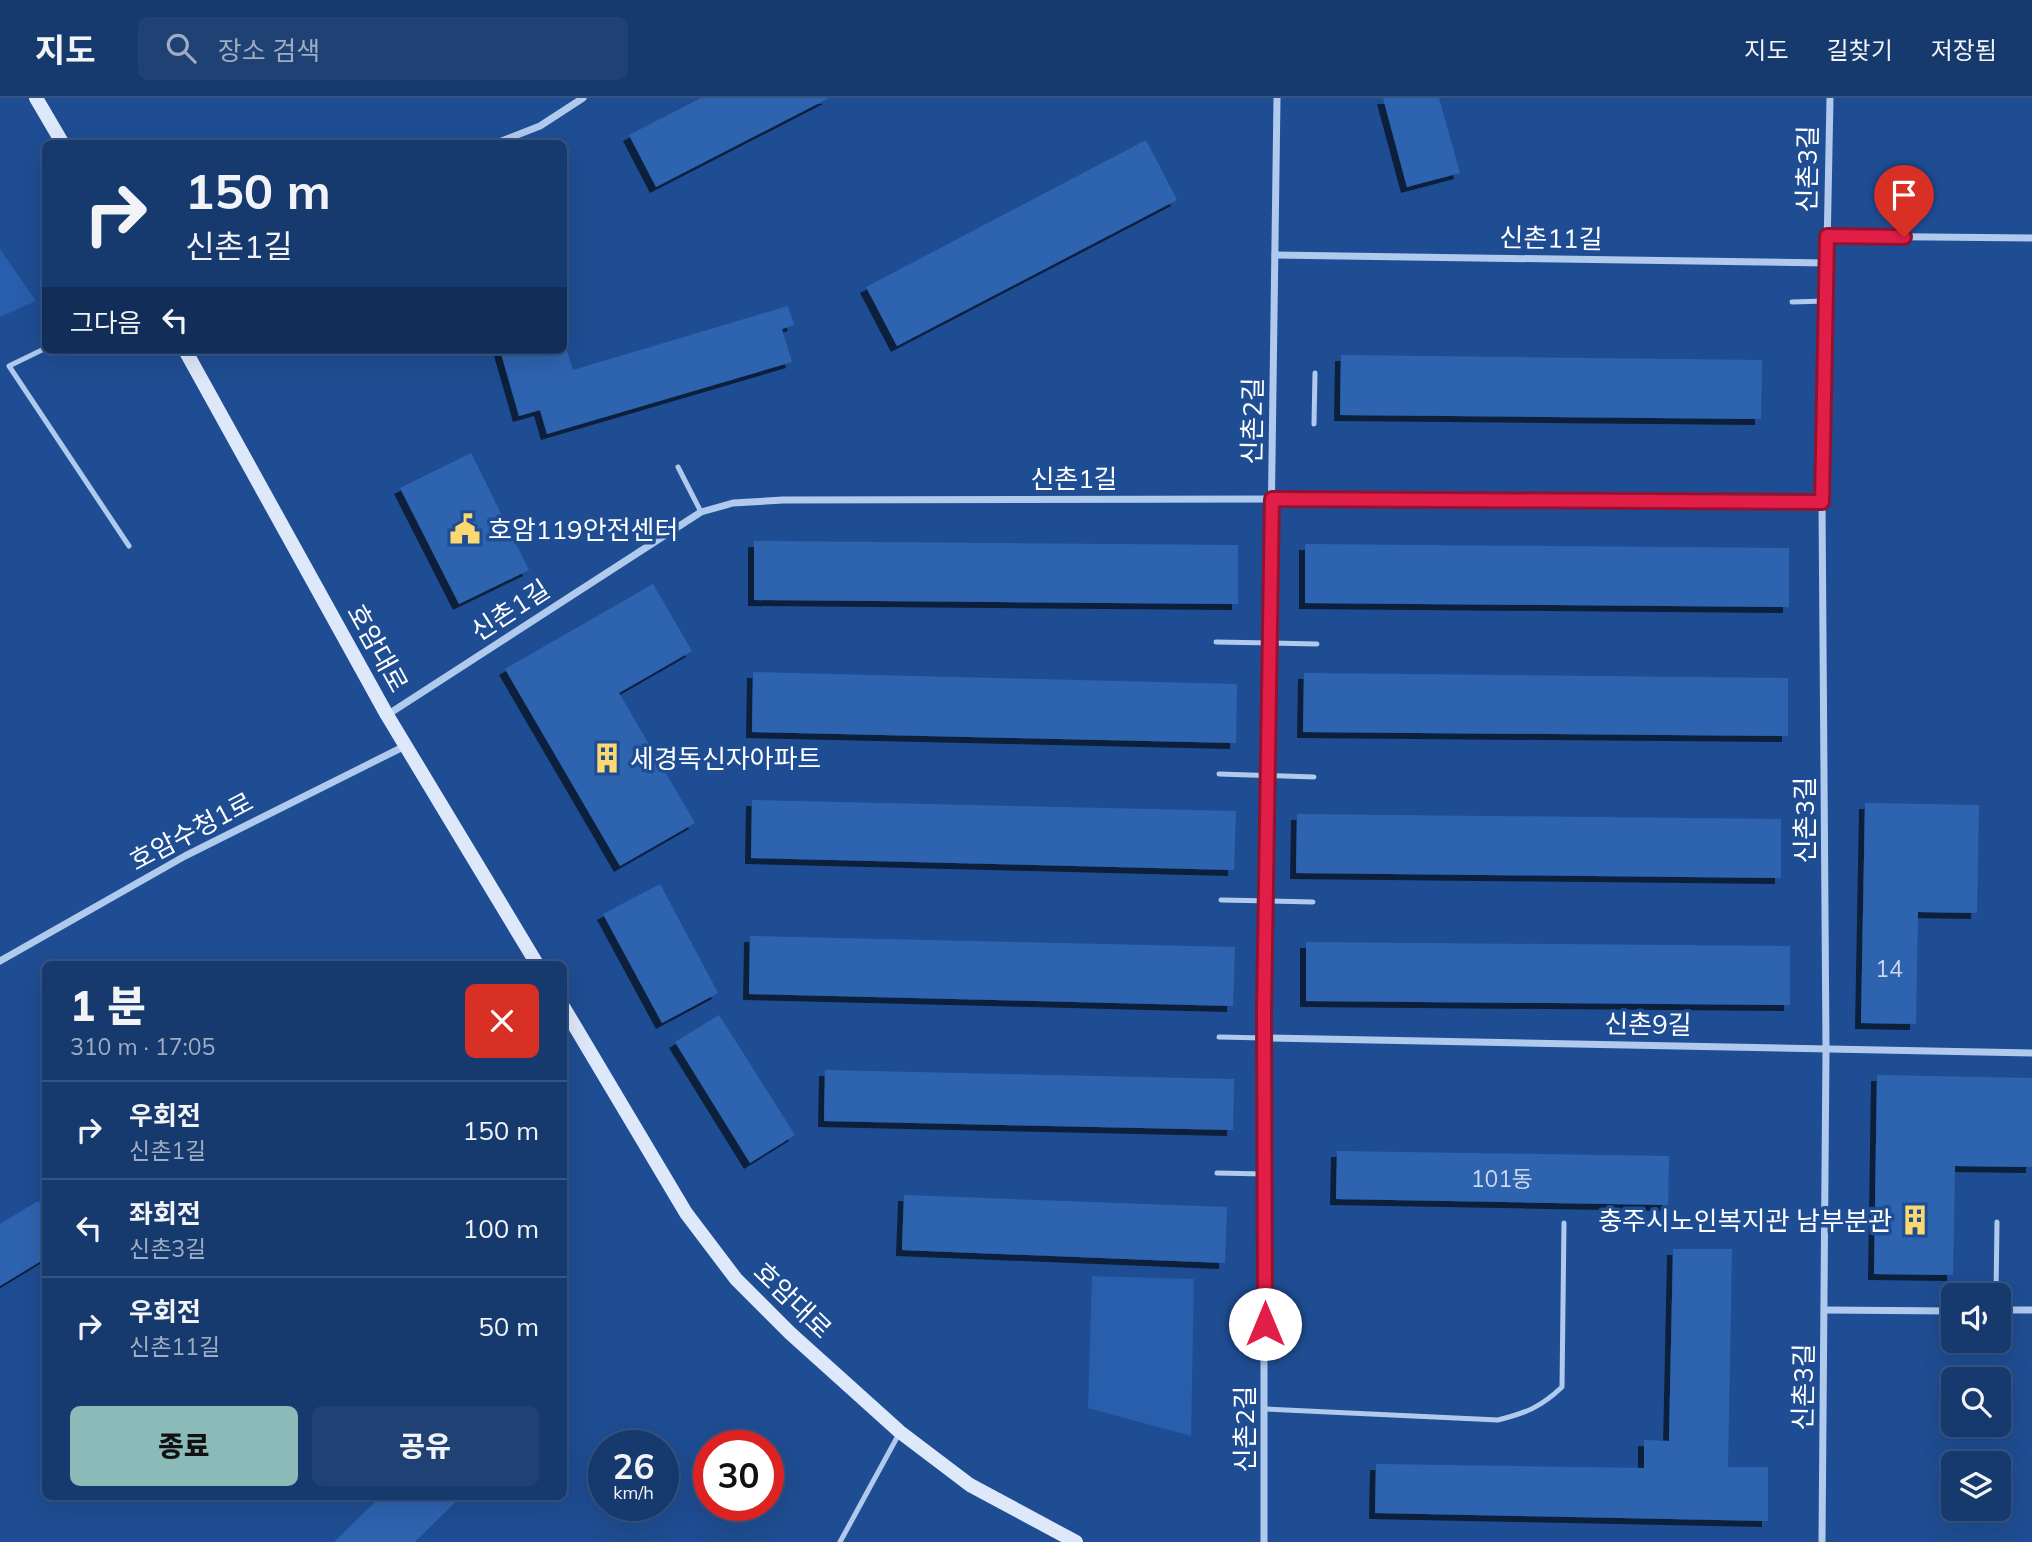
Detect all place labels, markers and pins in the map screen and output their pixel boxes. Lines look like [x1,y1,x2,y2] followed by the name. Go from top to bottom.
[1874,165,1934,237] pin
[448,512,482,546] public building icon: 호암119안전센터
[488,513,678,546] place label: 호암119안전센터
[590,741,624,775] building icon: 세경독신자아파트
[630,742,821,775] place label: 세경독신자아파트
[1898,1203,1932,1237] building icon: 충주시노인복지관 남부분관
[1598,1204,1892,1237] place label: 충주시노인복지관 남부분관

